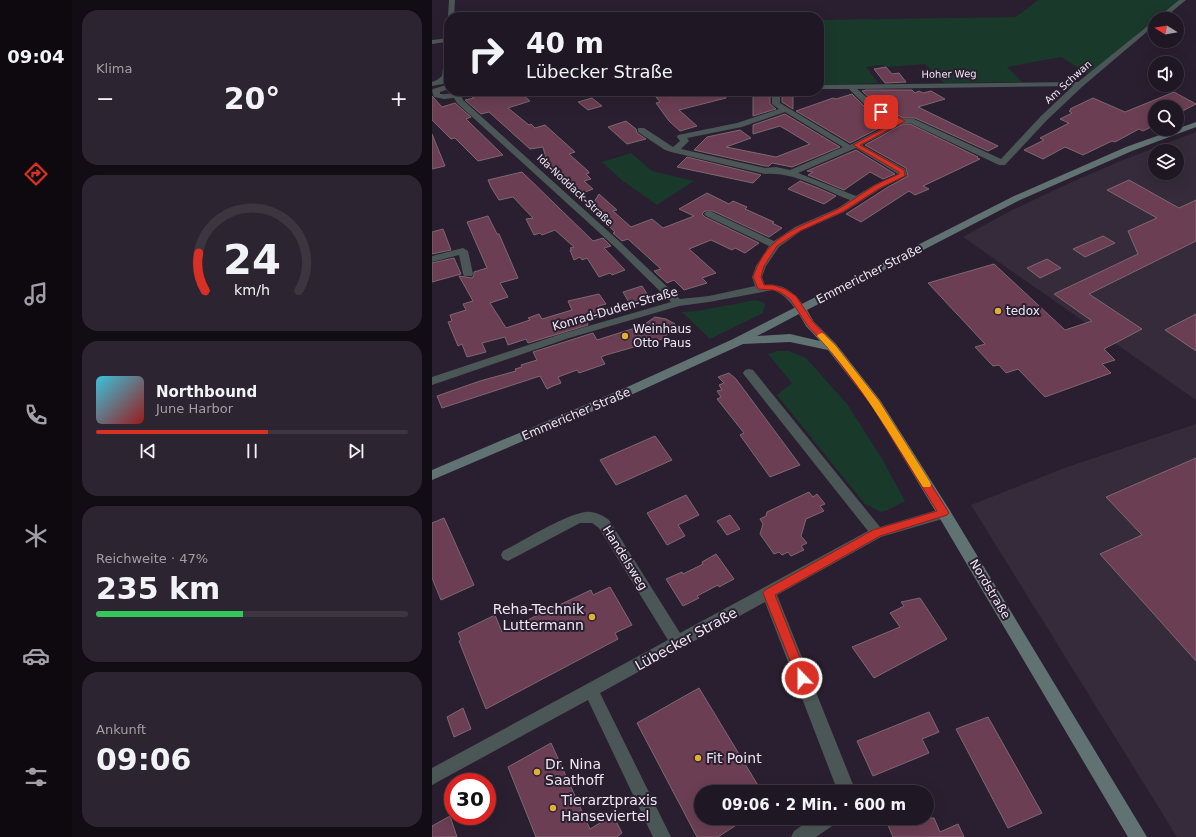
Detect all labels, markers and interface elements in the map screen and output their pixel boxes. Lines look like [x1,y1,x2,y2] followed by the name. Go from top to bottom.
[1148,12,1184,48] north arrow
[1148,12,1184,180] map controls
[526,27,604,60] text: 40 m
[460,28,512,80] icon: right
[7,46,65,67] text: 09:04
[1148,56,1184,92] button: sound
[1043,58,1093,106] street label: Am Schwan
[96,61,132,76] text: Klima
[526,61,673,82] text: Lübecker Straße
[921,68,977,80] street label: Hoher Weg
[224,81,280,116] text: 20°
[96,86,114,111] text: −
[390,86,408,111] text: +
[864,95,898,129] pin
[1148,100,1184,136] button: search
[870,101,892,123] icon: arrive
[1148,144,1184,180] button: layers
[535,152,615,228] street label: Ida-Noddack-Straße
[22,160,50,188] icon: directions
[223,235,281,284] text: 24
[814,241,924,307] street label: Emmericher Straße
[22,280,50,308] icon: music
[234,282,270,298] text: km/h
[551,284,679,334] street label: Konrad-Duden-Straße
[1006,304,1040,318] place label: tedox
[993,306,1003,316] marker: tedox
[633,322,691,350] place label: Weinhaus Otto Paus
[620,331,630,341] marker: Weinhaus Otto Paus
[156,383,257,401] text: Northbound
[520,385,632,443] street label: Emmericher Straße
[22,401,50,429] icon: phone
[156,401,233,416] text: June Harbor
[137,440,159,462] icon: previous
[241,440,263,462] icon: pause
[345,440,367,462] icon: next
[22,522,50,550] icon: climate
[600,523,650,593] street label: Handelsweg
[96,551,208,566] text: Reichweite · 47%
[967,557,1013,621] street label: Nordstraße
[96,571,220,606] text: 235 km
[493,601,585,633] place label: Reha-Technik Luttermann
[632,604,740,674] street label: Lübecker Straße
[587,612,597,622] marker: Reha-Technik Luttermann
[22,642,50,670] icon: car
[781,657,823,699] position arrow
[96,722,146,737] text: Ankunft
[96,742,192,777] text: 09:06
[706,750,762,766] place label: Fit Point
[693,753,703,763] marker: Fit Point
[545,756,604,788] place label: Dr. Nina Saathoff
[22,763,50,791] icon: filters
[532,767,542,777] marker: Dr. Nina Saathoff
[444,773,496,825] speed limit sign: 30
[560,792,657,824] place label: Tierarztpraxis Hanseviertel
[722,796,906,814] text: 09:06 · 2 Min. · 600 m
[548,803,558,813] marker: Tierarztpraxis Hanseviertel

